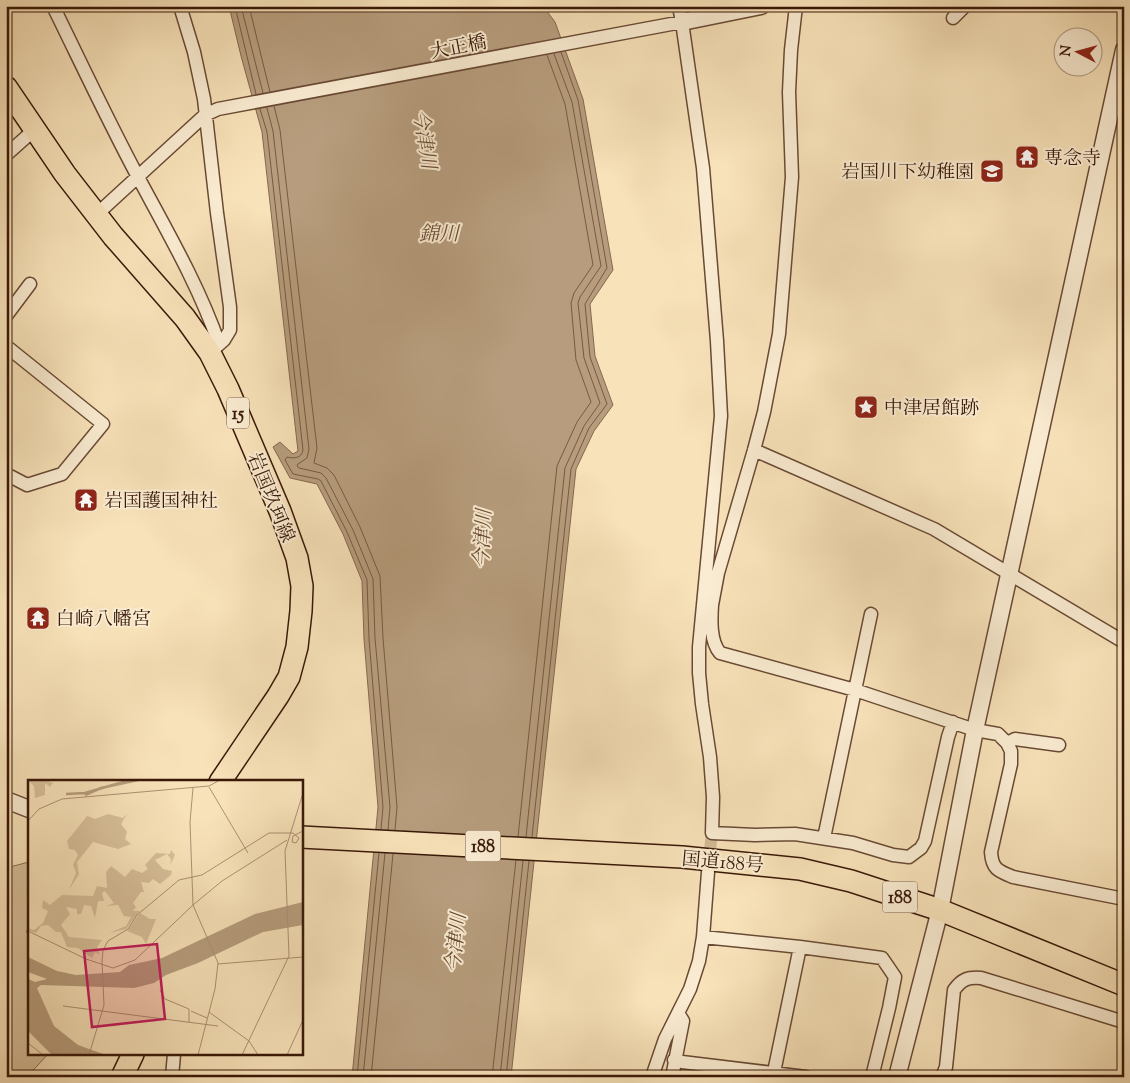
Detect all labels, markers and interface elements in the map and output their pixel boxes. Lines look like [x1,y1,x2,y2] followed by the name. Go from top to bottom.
[1052,28,1102,78] north arrow
[428,30,489,67] street label: 大正橋
[1057,44,1078,57] text: N
[404,107,442,173] water label: 今津川
[1014,144,1040,170] temple icon: 専念寺
[1044,146,1101,173] place label: 専念寺
[979,158,1005,184] school or university icon: 岩国川下幼稚園
[841,160,974,187] place label: 岩国川下幼稚園
[419,221,461,250] water label: 錦川
[853,394,879,420] place icon: 中津居館跡
[884,396,979,423] place label: 中津居館跡
[227,398,249,428] road number: 15
[239,449,300,547] street label: 岩国玖珂線
[73,487,99,513] temple icon: 岩国護国神社
[104,489,218,516] place label: 岩国護国神社
[468,506,501,570] water label: 今津川
[25,605,51,631] temple icon: 白崎八幡宮
[56,607,151,634] place label: 白崎八幡宮
[28,780,302,1056] inset map
[466,830,500,861] road number: 188
[681,846,765,881] street label: 国道188号
[882,882,918,912] road number: 188
[440,910,475,975] water label: 今津川

